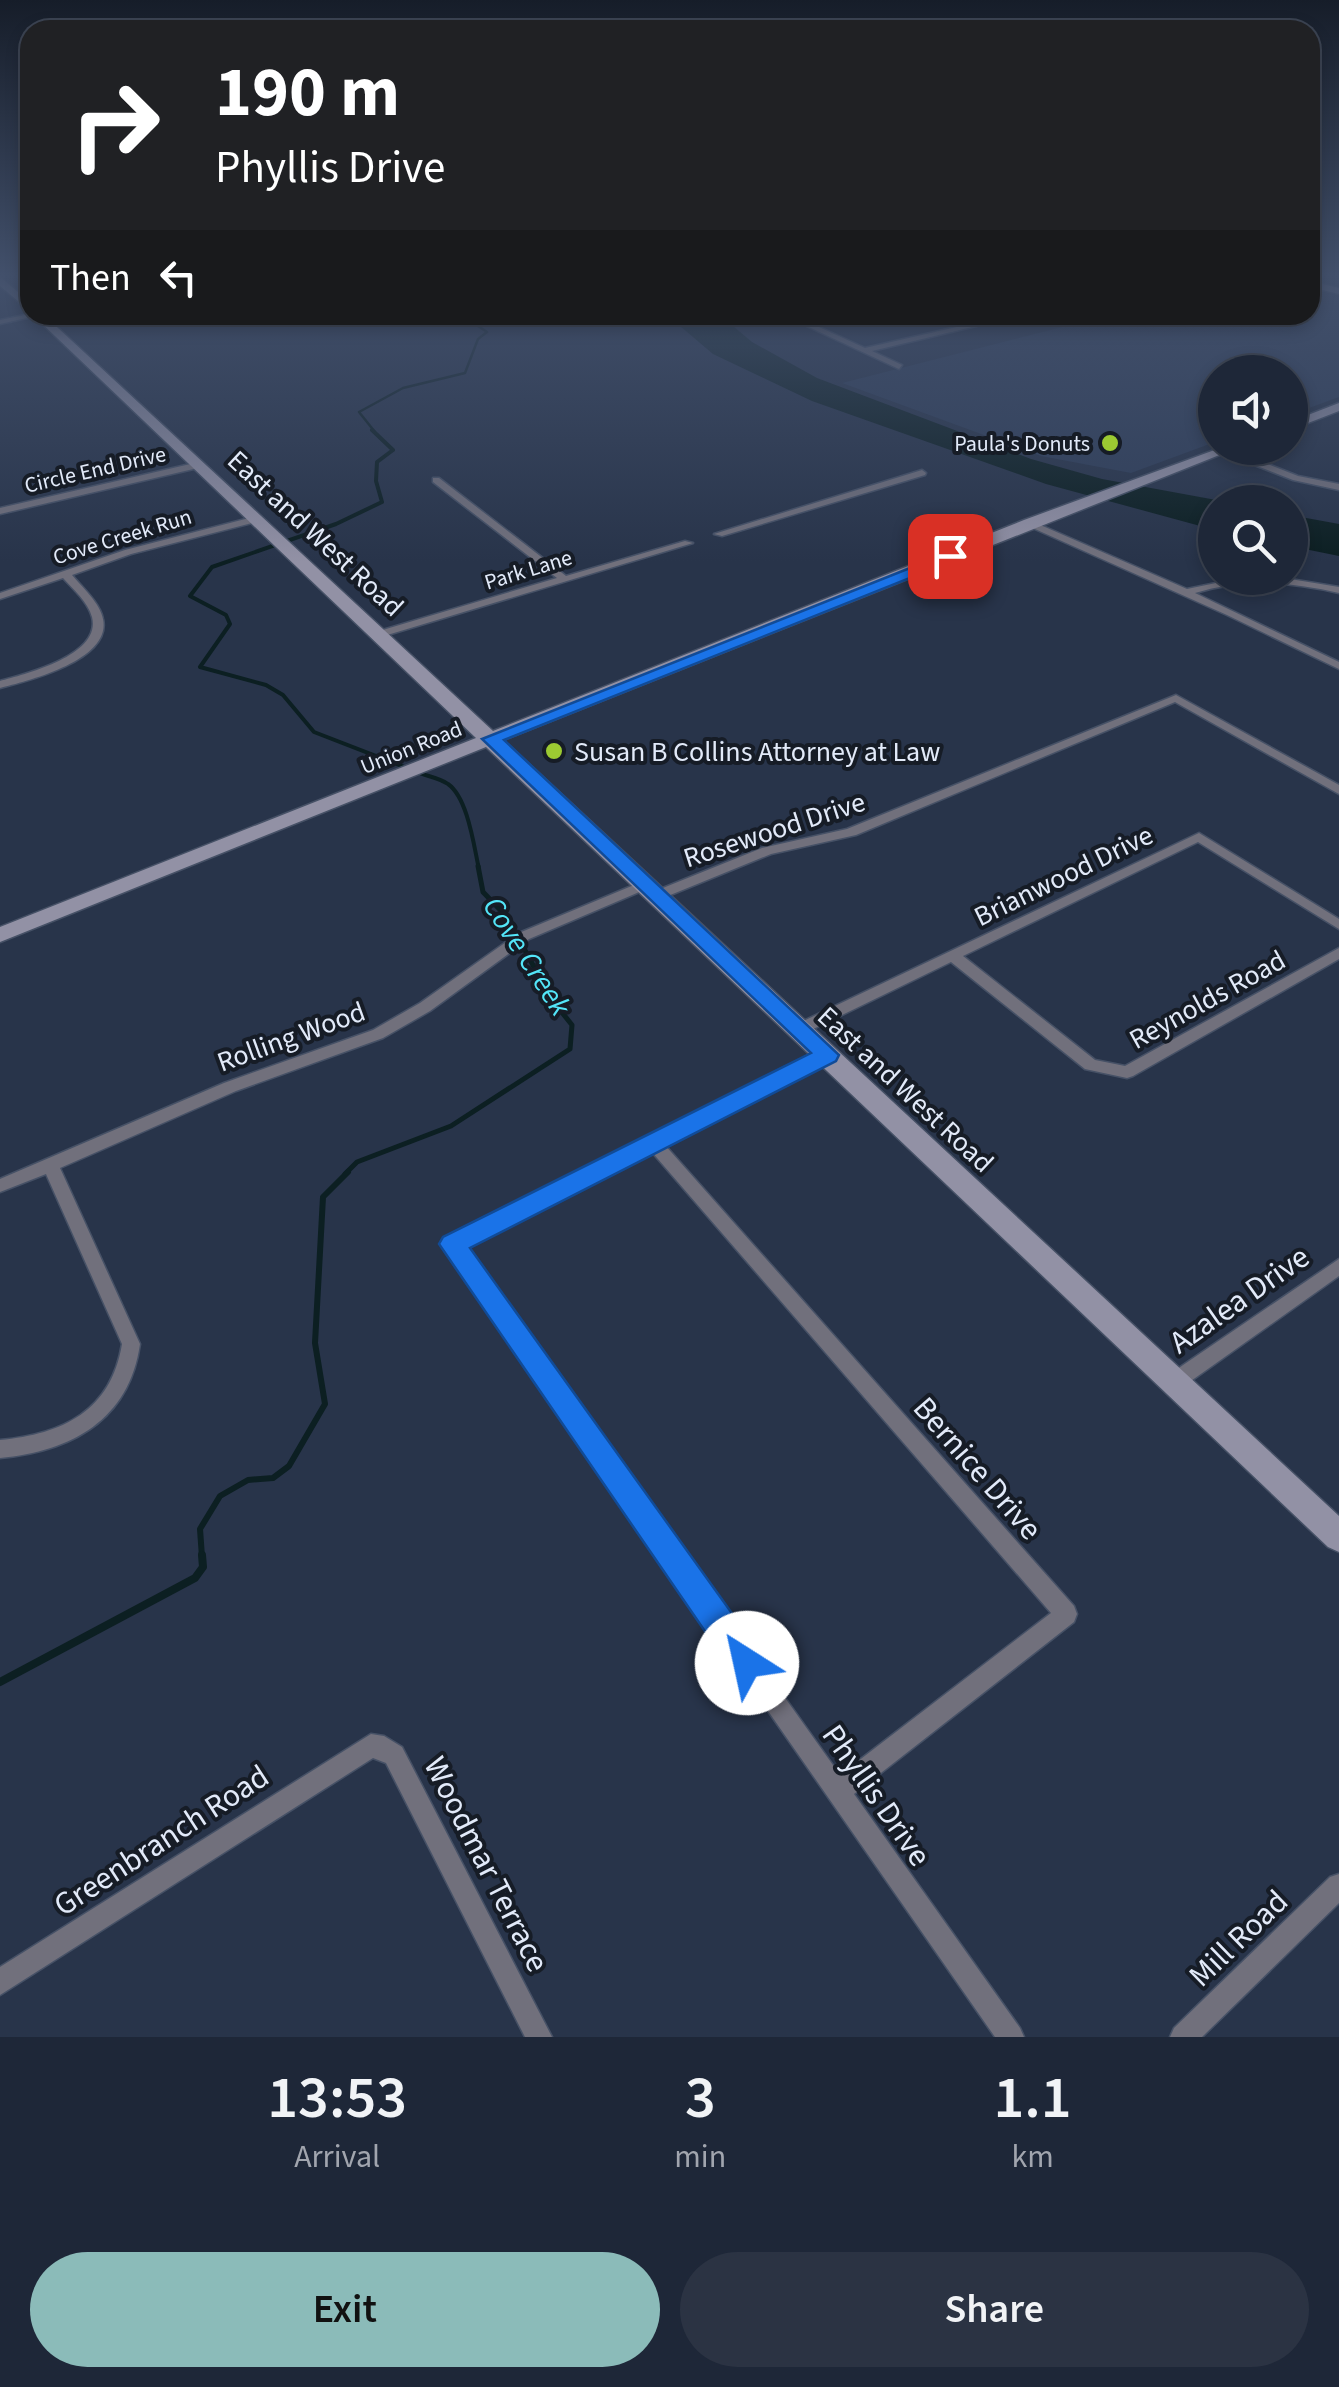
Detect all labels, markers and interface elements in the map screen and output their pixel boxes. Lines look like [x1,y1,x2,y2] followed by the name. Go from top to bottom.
[215,43,400,143] text: 190 m
[50,60,180,190] icon: right
[215,136,445,200] text: Phyllis Drive
[151,250,206,305] icon: left
[50,251,131,305] text: Then
[1198,355,1308,595] map controls
[1198,355,1308,465] button: sound
[954,428,1090,460] place label: Paula's Donuts
[1099,432,1121,454] marker: Paula's Donuts
[21,438,169,502] street label: Circle End Drive
[218,441,412,626] street label: East and West Road
[1198,485,1308,595] button: search
[49,501,196,573] street label: Cove Creek Run
[908,514,993,599] pin
[923,529,978,584] icon: arrive
[480,541,576,598] street label: Park Lane
[356,713,467,783] street label: Union Road
[574,732,940,772] place label: Susan B Collins Attorney at Law
[543,740,565,762] marker: Susan B Collins Attorney at Law
[678,782,870,878] street label: Rosewood Drive
[967,815,1160,937] street label: Brianwood Drive
[472,888,582,1025] water label: Cove Creek
[1122,940,1293,1059] street label: Reynolds Road
[212,992,371,1082] street label: Rolling Wood
[808,997,1002,1182] street label: East and West Road
[1160,1235,1319,1365] street label: Azalea Drive
[902,1387,1053,1550] street label: Bernice Drive
[695,1611,799,1715] position arrow
[810,1715,942,1876] street label: Phyllis Drive
[412,1749,560,1980] street label: Woodmar Terrace
[45,1754,278,1928] street label: Greenbranch Road
[1179,1880,1299,1998] street label: Mill Road
[267,2056,407,2141] text: 13:53
[685,2056,716,2141] text: 3
[994,2056,1072,2141] text: 1.1
[294,2134,380,2180] text: Arrival
[674,2134,726,2180] text: min
[1011,2134,1054,2180] text: km
[30,2252,660,2367] button: Exit
[680,2252,1309,2367] button: Share

